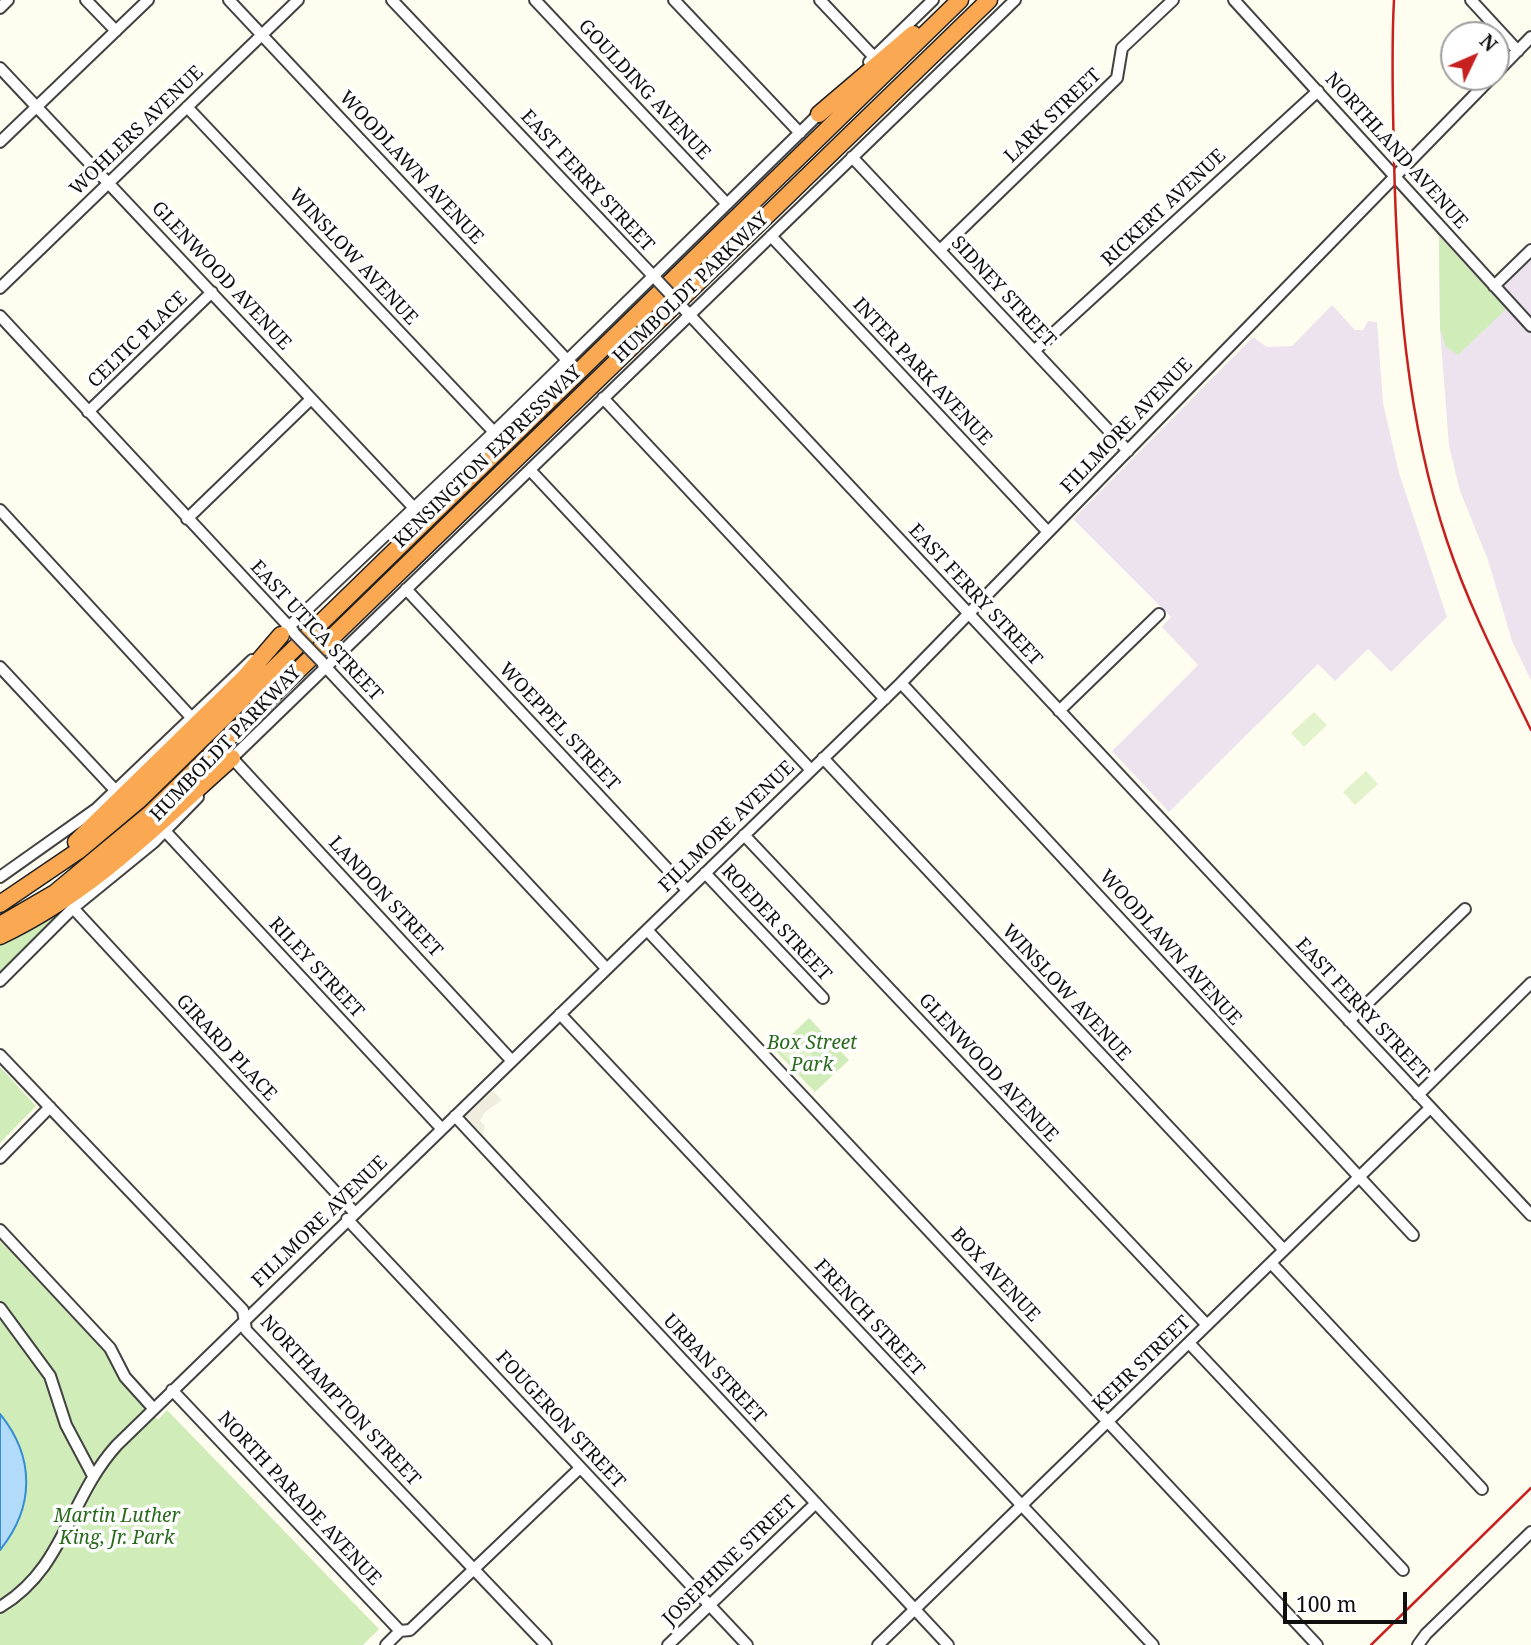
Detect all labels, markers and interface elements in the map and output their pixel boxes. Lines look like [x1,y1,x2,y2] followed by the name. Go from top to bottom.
[573,15,715,165] street label: GOULDING AVENUE
[1440,21,1510,91] north arrow
[1474,28,1503,57] text: N
[66,61,208,201] street label: WOHLERS AVENUE
[1000,64,1106,168] street label: LARK STREET
[1320,68,1472,234] street label: NORTHLAND AVENUE
[334,87,488,249] street label: WOODLAWN AVENUE
[515,105,659,257] street label: EAST FERRY STREET
[1097,145,1231,271] street label: RICKERT AVENUE
[284,184,422,330] street label: WINSLOW AVENUE
[146,197,296,355] street label: GLENWOOD AVENUE
[609,208,773,368] street label: HUMBOLDT PARKWAY
[946,232,1060,352] street label: SIDNEY STREET
[84,287,192,393] street label: CELTIC PLACE
[848,293,996,451] street label: INTER PARK AVENUE
[1056,354,1198,498] street label: FILLMORE AVENUE
[389,361,587,553] street label: KENSINGTON EXPRESSWAY
[903,519,1047,671] street label: EAST FERRY STREET
[245,556,387,706] street label: EAST UTICA STREET
[494,658,624,796] street label: WOEPPEL STREET
[146,662,306,826] street label: HUMBOLDT PARKWAY
[655,756,799,898] street label: FILLMORE AVENUE
[323,832,447,962] street label: LANDON STREET
[716,860,836,986] street label: ROEDER STREET
[1094,866,1246,1030] street label: WOODLAWN AVENUE
[264,913,368,1023] street label: RILEY STREET
[997,920,1135,1066] street label: WINSLOW AVENUE
[1290,933,1434,1085] street label: EAST FERRY STREET
[913,989,1063,1147] street label: GLENWOOD AVENUE
[171,990,281,1106] street label: GIRARD PLACE
[767,1033,857,1077] park label: Box Street Park
[248,1151,392,1293] street label: FILLMORE AVENUE
[946,1223,1044,1327] street label: BOX AVENUE
[809,1255,929,1381] street label: FRENCH STREET
[658,1310,770,1428] street label: URBAN STREET
[255,1311,425,1491] street label: NORTHAMPTON STREET
[1088,1312,1196,1416] street label: KEHR STREET
[491,1347,629,1493] street label: FOUGERON STREET
[213,1407,385,1591] street label: NORTH PARADE AVENUE
[658,1491,802,1631] street label: JOSEPHINE STREET
[54,1506,180,1550] park label: Martin Luther King, Jr. Park
[1286,1578,1410,1622] scale bar
[1296,1590,1357,1618] text: 100 m

